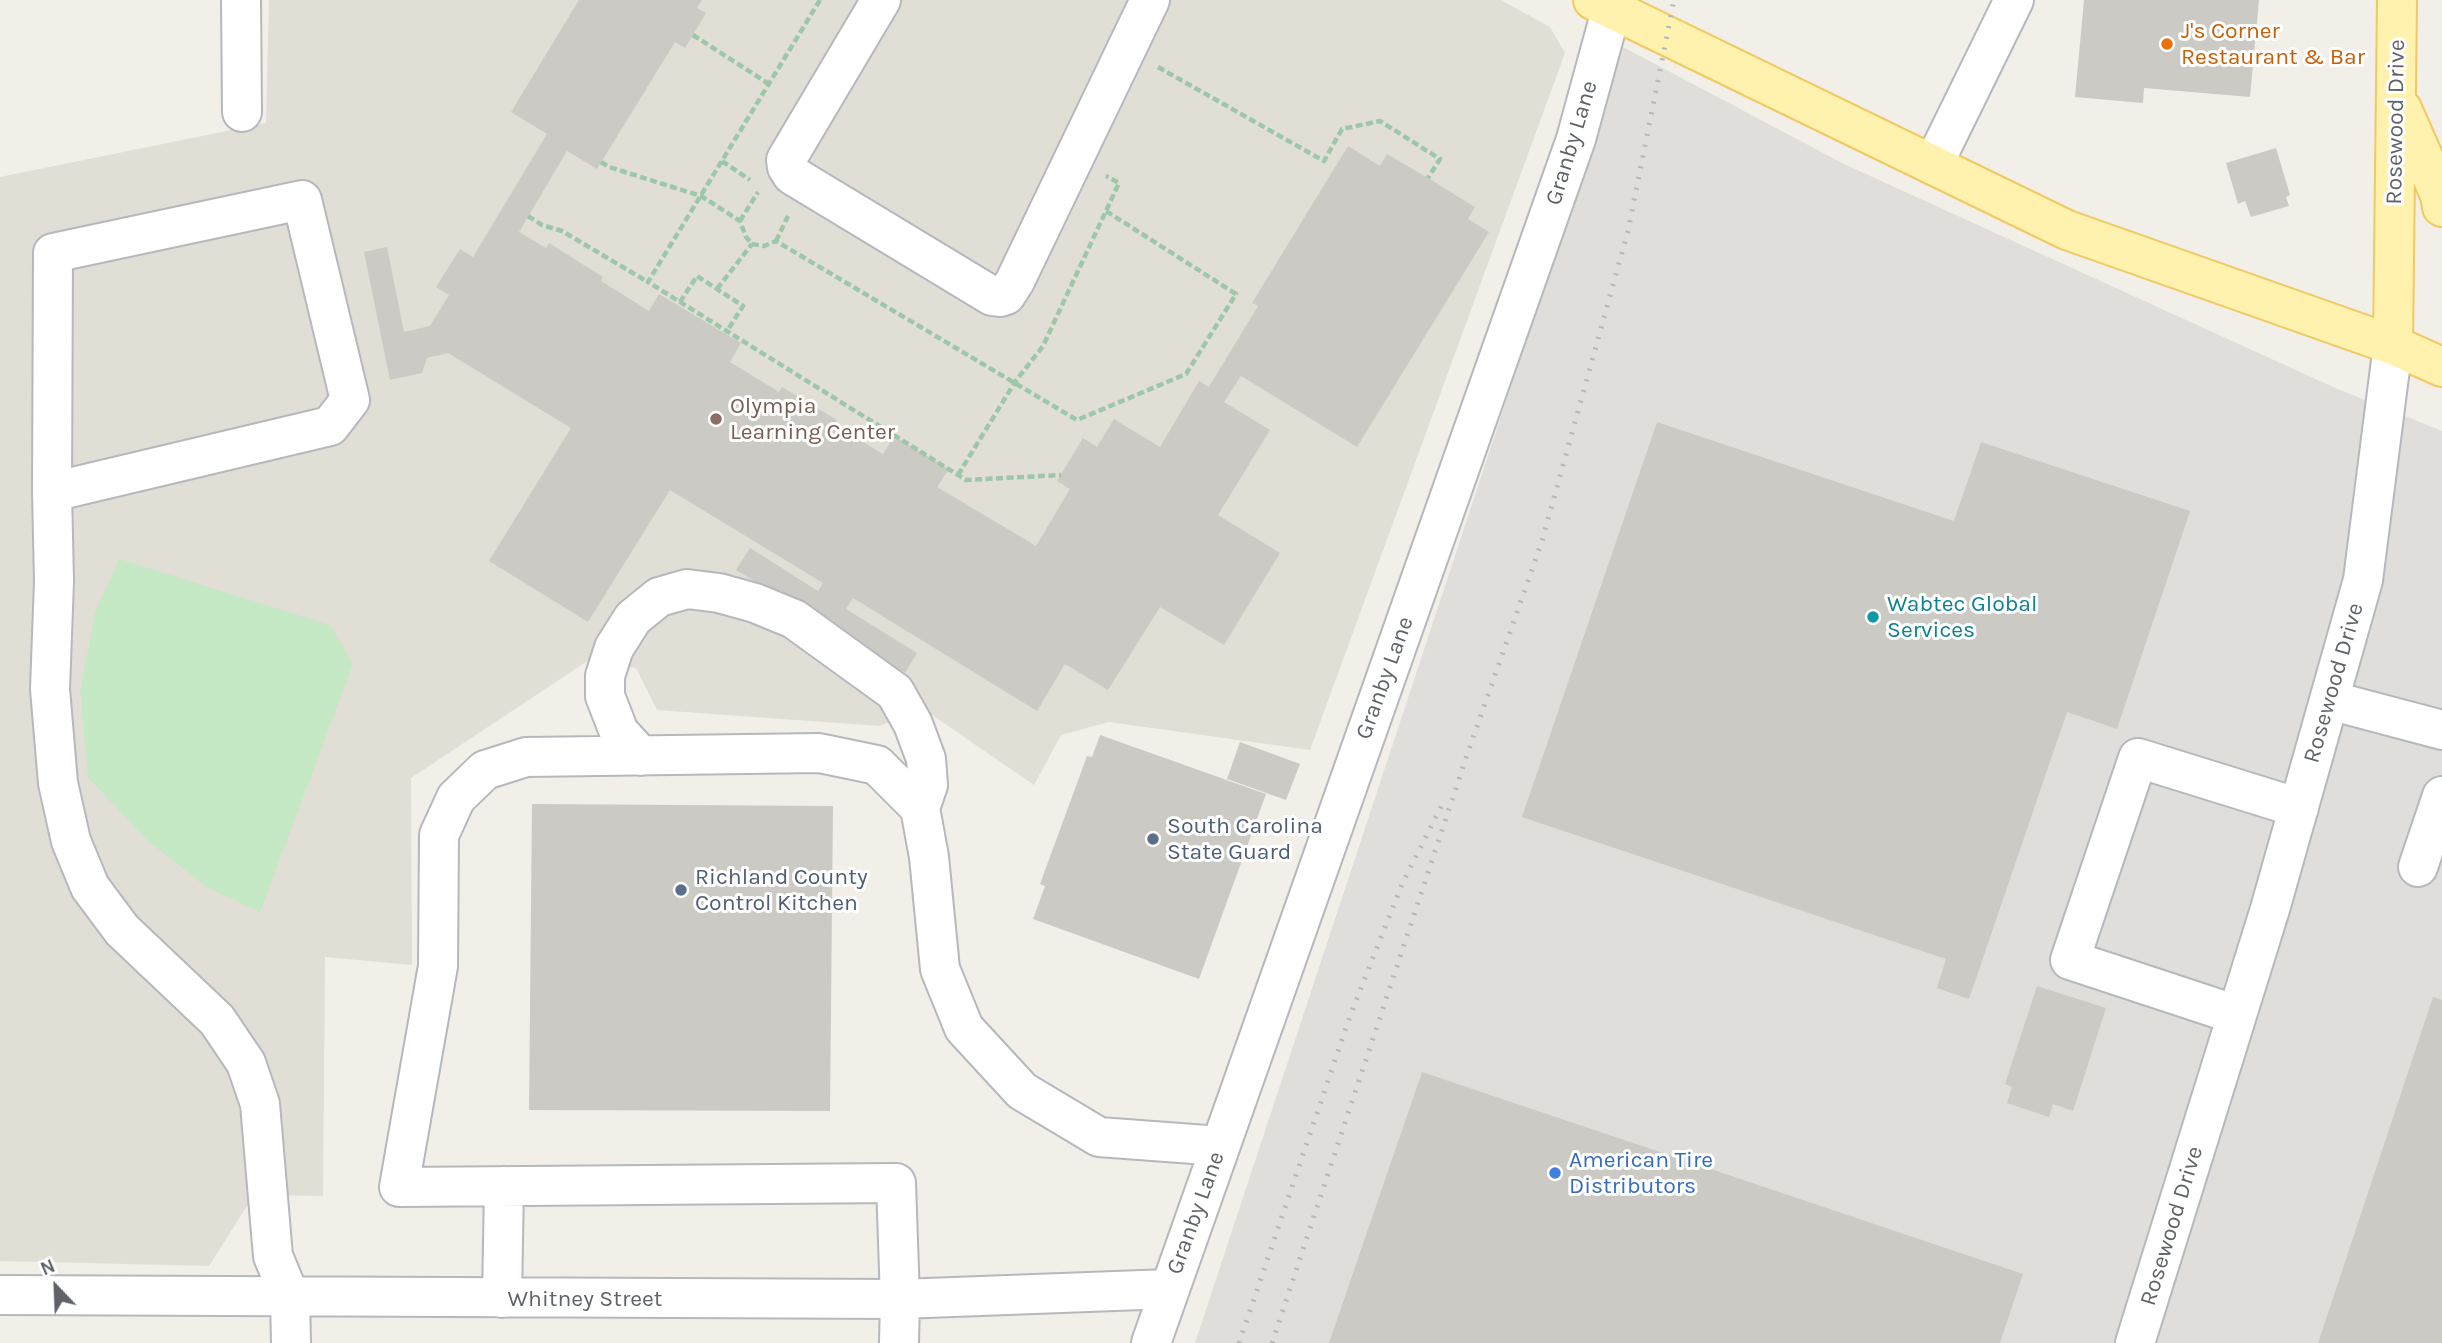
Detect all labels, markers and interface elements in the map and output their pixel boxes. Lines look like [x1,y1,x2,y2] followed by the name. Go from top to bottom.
[2181,17,2365,71] place label: J's Corner Restaurant & Bar
[2159,36,2175,52] marker: J's Corner Restaurant & Bar
[2381,39,2411,205] street label: Rosewood Drive
[1540,77,1604,209] street label: Granby Lane
[730,392,895,446] place label: Olympia Learning Center
[708,411,724,427] marker: Olympia Learning Center
[1887,590,2037,644] place label: Wabtec Global Services
[2298,600,2370,766] street label: Rosewood Drive
[1865,609,1881,625] marker: Wabtec Global Services
[1350,613,1420,743] street label: Granby Lane
[1167,812,1323,866] place label: South Carolina State Guard
[1145,831,1161,847] marker: South Carolina State Guard
[695,863,868,917] place label: Richland County Control Kitchen
[673,882,689,898] marker: Richland County Control Kitchen
[2135,1143,2209,1309] street label: Rosewood Drive
[1569,1146,1713,1200] place label: American Tire Distributors
[1161,1148,1231,1278] street label: Granby Lane
[1547,1165,1563,1181] marker: American Tire Distributors
[21,1252,91,1322] north arrow
[37,1255,58,1280] text: N
[508,1285,662,1313] street label: Whitney Street

